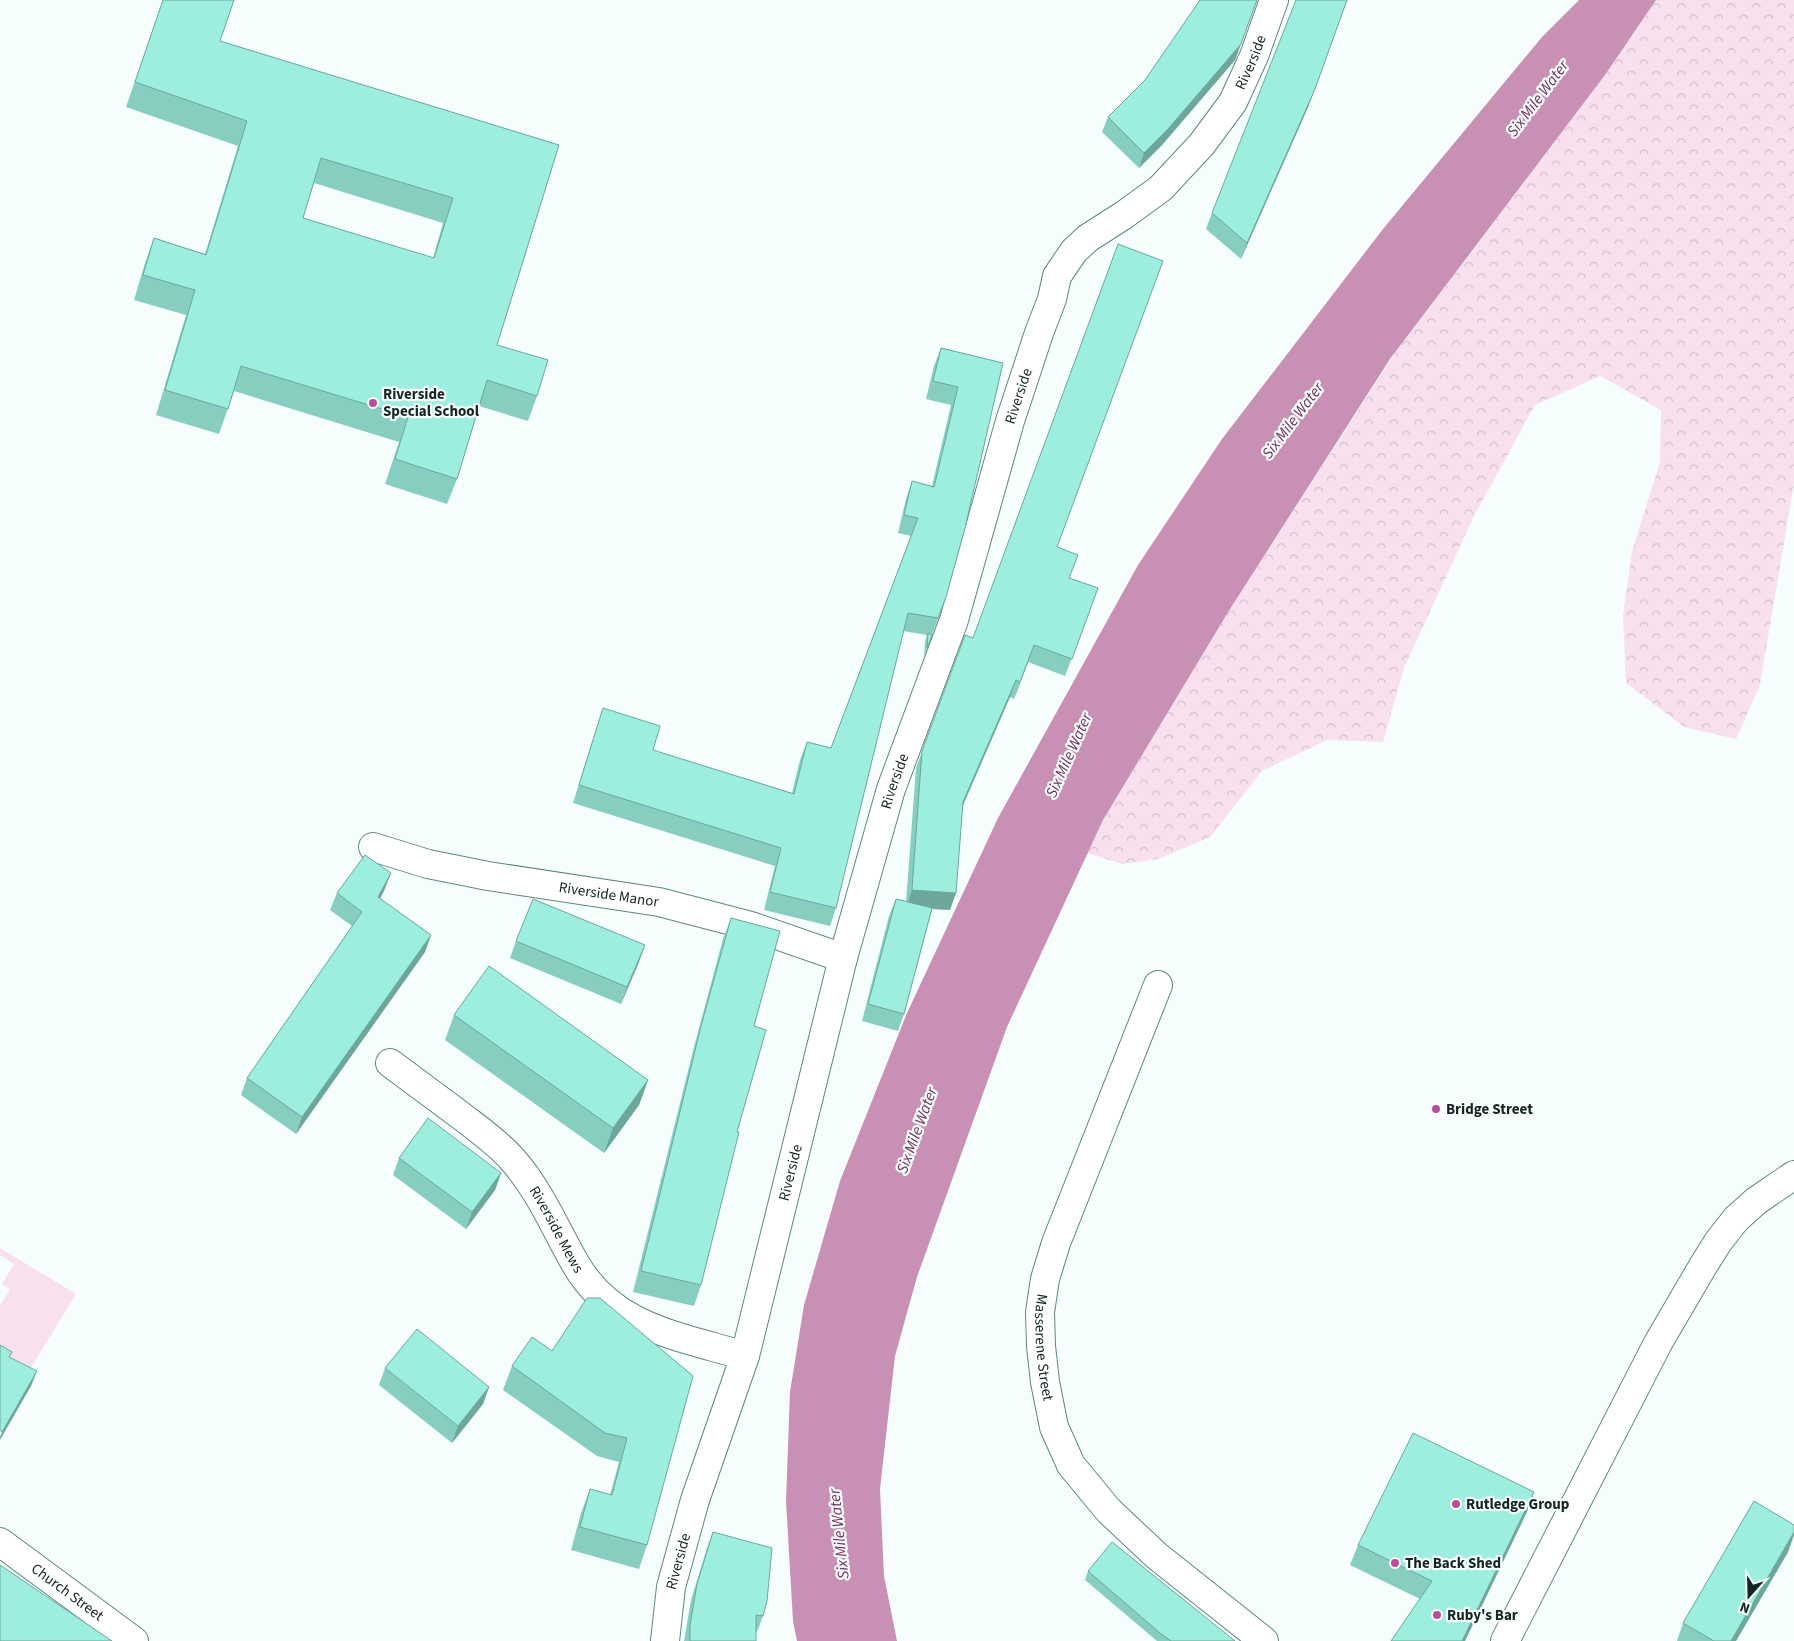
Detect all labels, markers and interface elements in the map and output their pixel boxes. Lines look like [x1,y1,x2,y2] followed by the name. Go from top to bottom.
[1230,32,1272,93] street label: Riverside
[1502,55,1575,141] water label: Six Mile Water
[1000,366,1038,427] street label: Riverside
[1257,377,1330,463] water label: Six Mile Water
[383,384,480,422] place label: Riverside Special School
[367,397,379,409] marker: Riverside Special School
[1040,708,1098,801] water label: Six Mile Water
[876,751,914,812] street label: Riverside
[557,877,661,913] street label: Riverside Manor
[891,1083,943,1177] water label: Six Mile Water
[1446,1099,1533,1120] place label: Bridge Street
[1430,1103,1442,1115] marker: Bridge Street
[774,1142,808,1203] street label: Riverside
[524,1182,589,1277] street label: Riverside Mews
[1029,1292,1059,1403] street label: Masserene Street
[823,1486,855,1580] water label: Six Mile Water
[1466,1494,1570,1515] place label: Rutledge Group
[1450,1498,1462,1510] marker: Rutledge Group
[661,1531,696,1592] street label: Riverside
[1405,1553,1501,1574] place label: The Back Shed
[1389,1557,1401,1569] marker: The Back Shed
[27,1558,108,1626] street label: Church Street
[1724,1571,1774,1621] north arrow
[1737,1596,1753,1618] text: N
[1447,1605,1518,1626] place label: Ruby's Bar
[1431,1609,1443,1621] marker: Ruby's Bar

